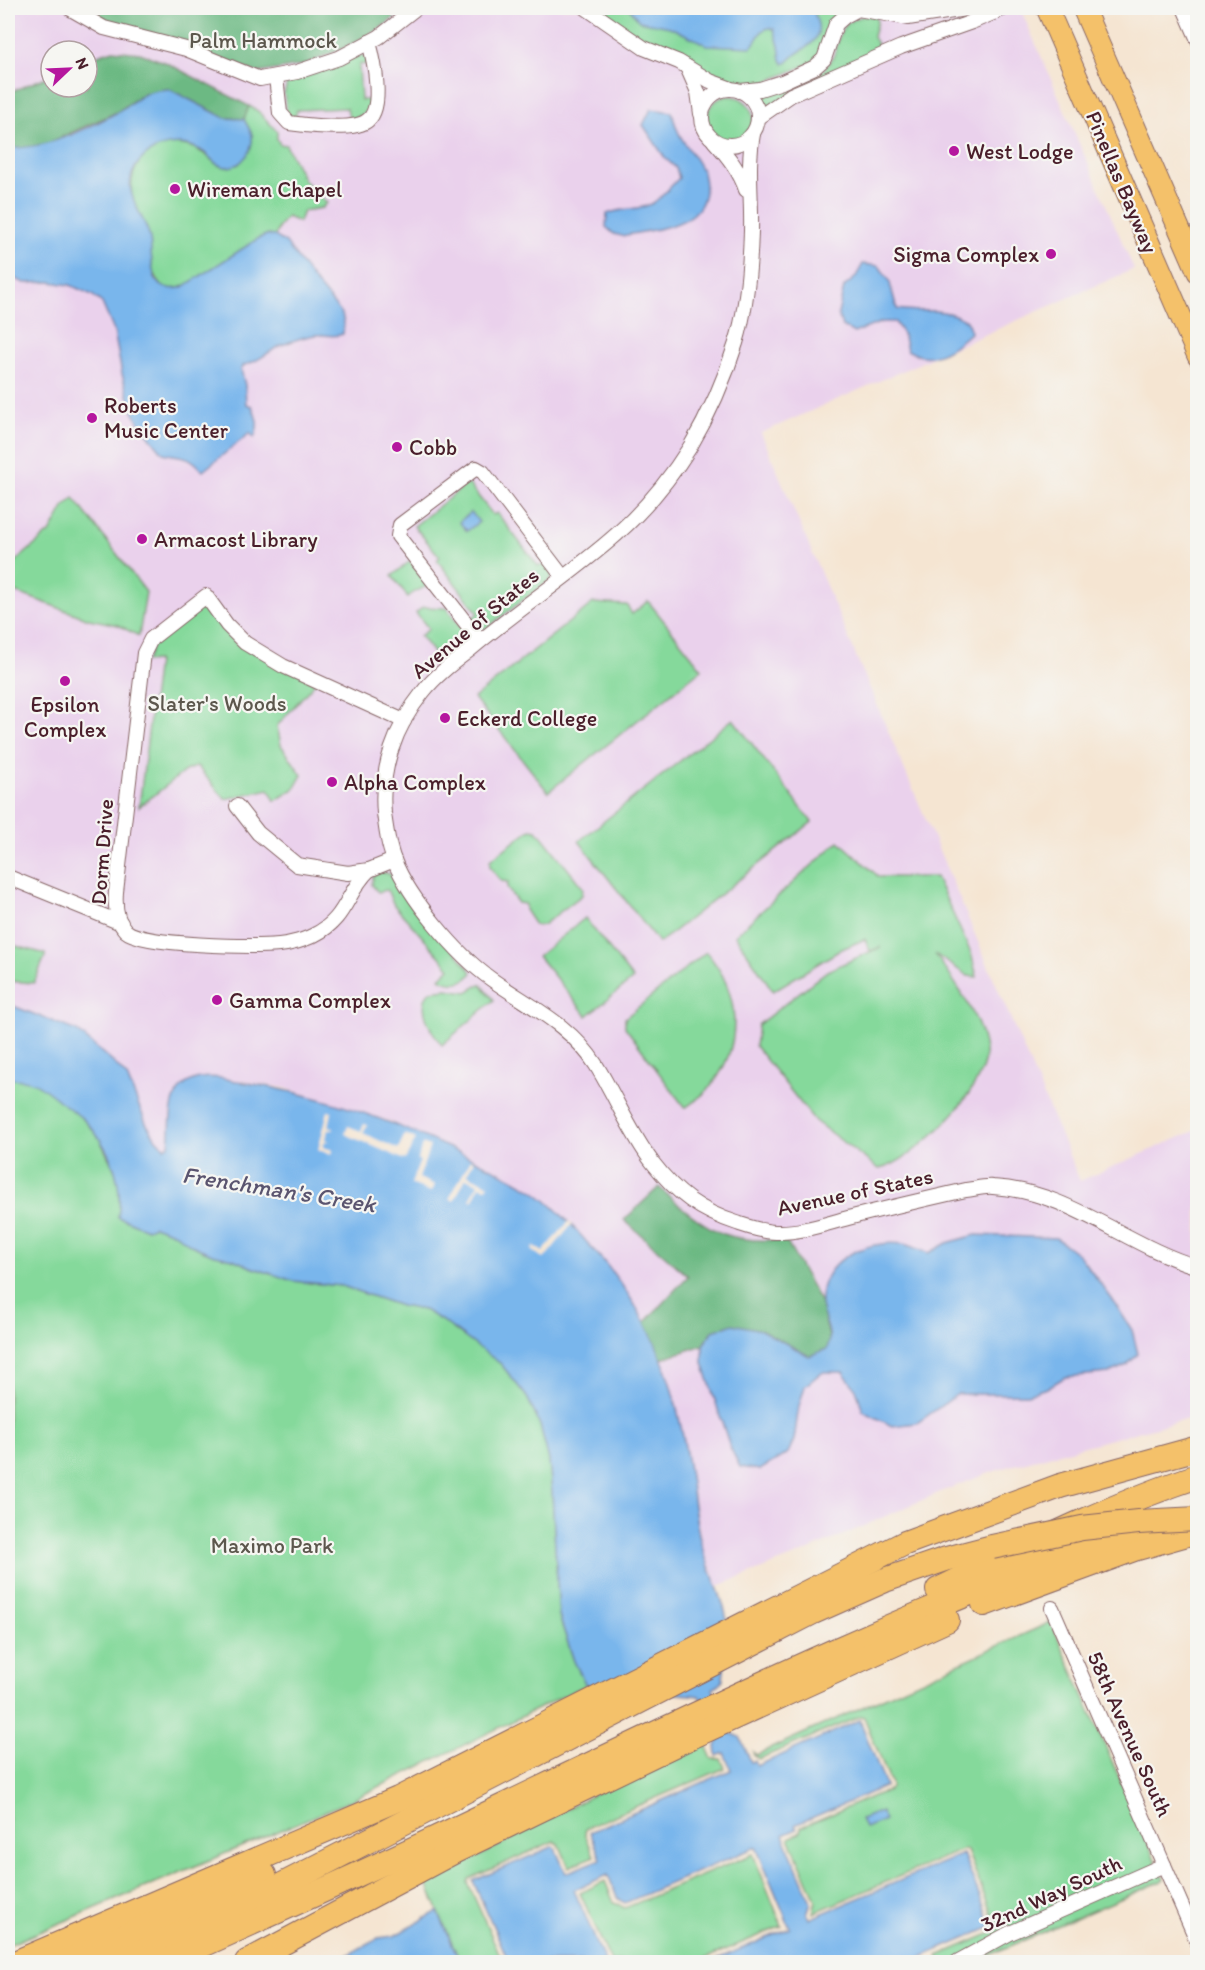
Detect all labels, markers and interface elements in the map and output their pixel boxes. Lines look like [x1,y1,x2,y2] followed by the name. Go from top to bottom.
[189,27,338,54] park label: Palm Hammock
[39,39,99,99] north arrow
[71,55,93,72] text: N
[1080,107,1164,258] street label: Pinellas Bayway
[966,138,1074,165] place label: West Lodge
[947,144,961,158] marker: West Lodge
[187,176,342,203] place label: Wireman Chapel
[168,182,182,196] marker: Wireman Chapel
[893,241,1039,268] place label: Sigma Complex
[1044,247,1058,261] marker: Sigma Complex
[104,392,229,444] place label: Roberts Music Center
[85,411,99,425] marker: Roberts Music Center
[409,434,457,461] place label: Cobb
[390,440,404,454] marker: Cobb
[154,526,318,553] place label: Armacost Library
[135,532,149,546] marker: Armacost Library
[406,562,544,684] street label: Avenue of States
[58,674,72,688] marker: Epsilon Complex
[147,690,287,717] park label: Slater's Woods
[24,691,106,743] place label: Epsilon Complex
[457,705,597,732] place label: Eckerd College
[438,711,452,725] marker: Eckerd College
[344,769,486,796] place label: Alpha Complex
[325,775,339,789] marker: Alpha Complex
[85,798,119,906] street label: Dorm Drive
[229,987,391,1014] place label: Gamma Complex
[210,993,224,1007] marker: Gamma Complex
[180,1159,379,1219] water label: Frenchman's Creek
[775,1162,935,1222] street label: Avenue of States
[211,1532,334,1559] park label: Maximo Park
[1081,1647,1179,1821] street label: 58th Avenue South
[976,1849,1126,1939] street label: 32nd Way South

